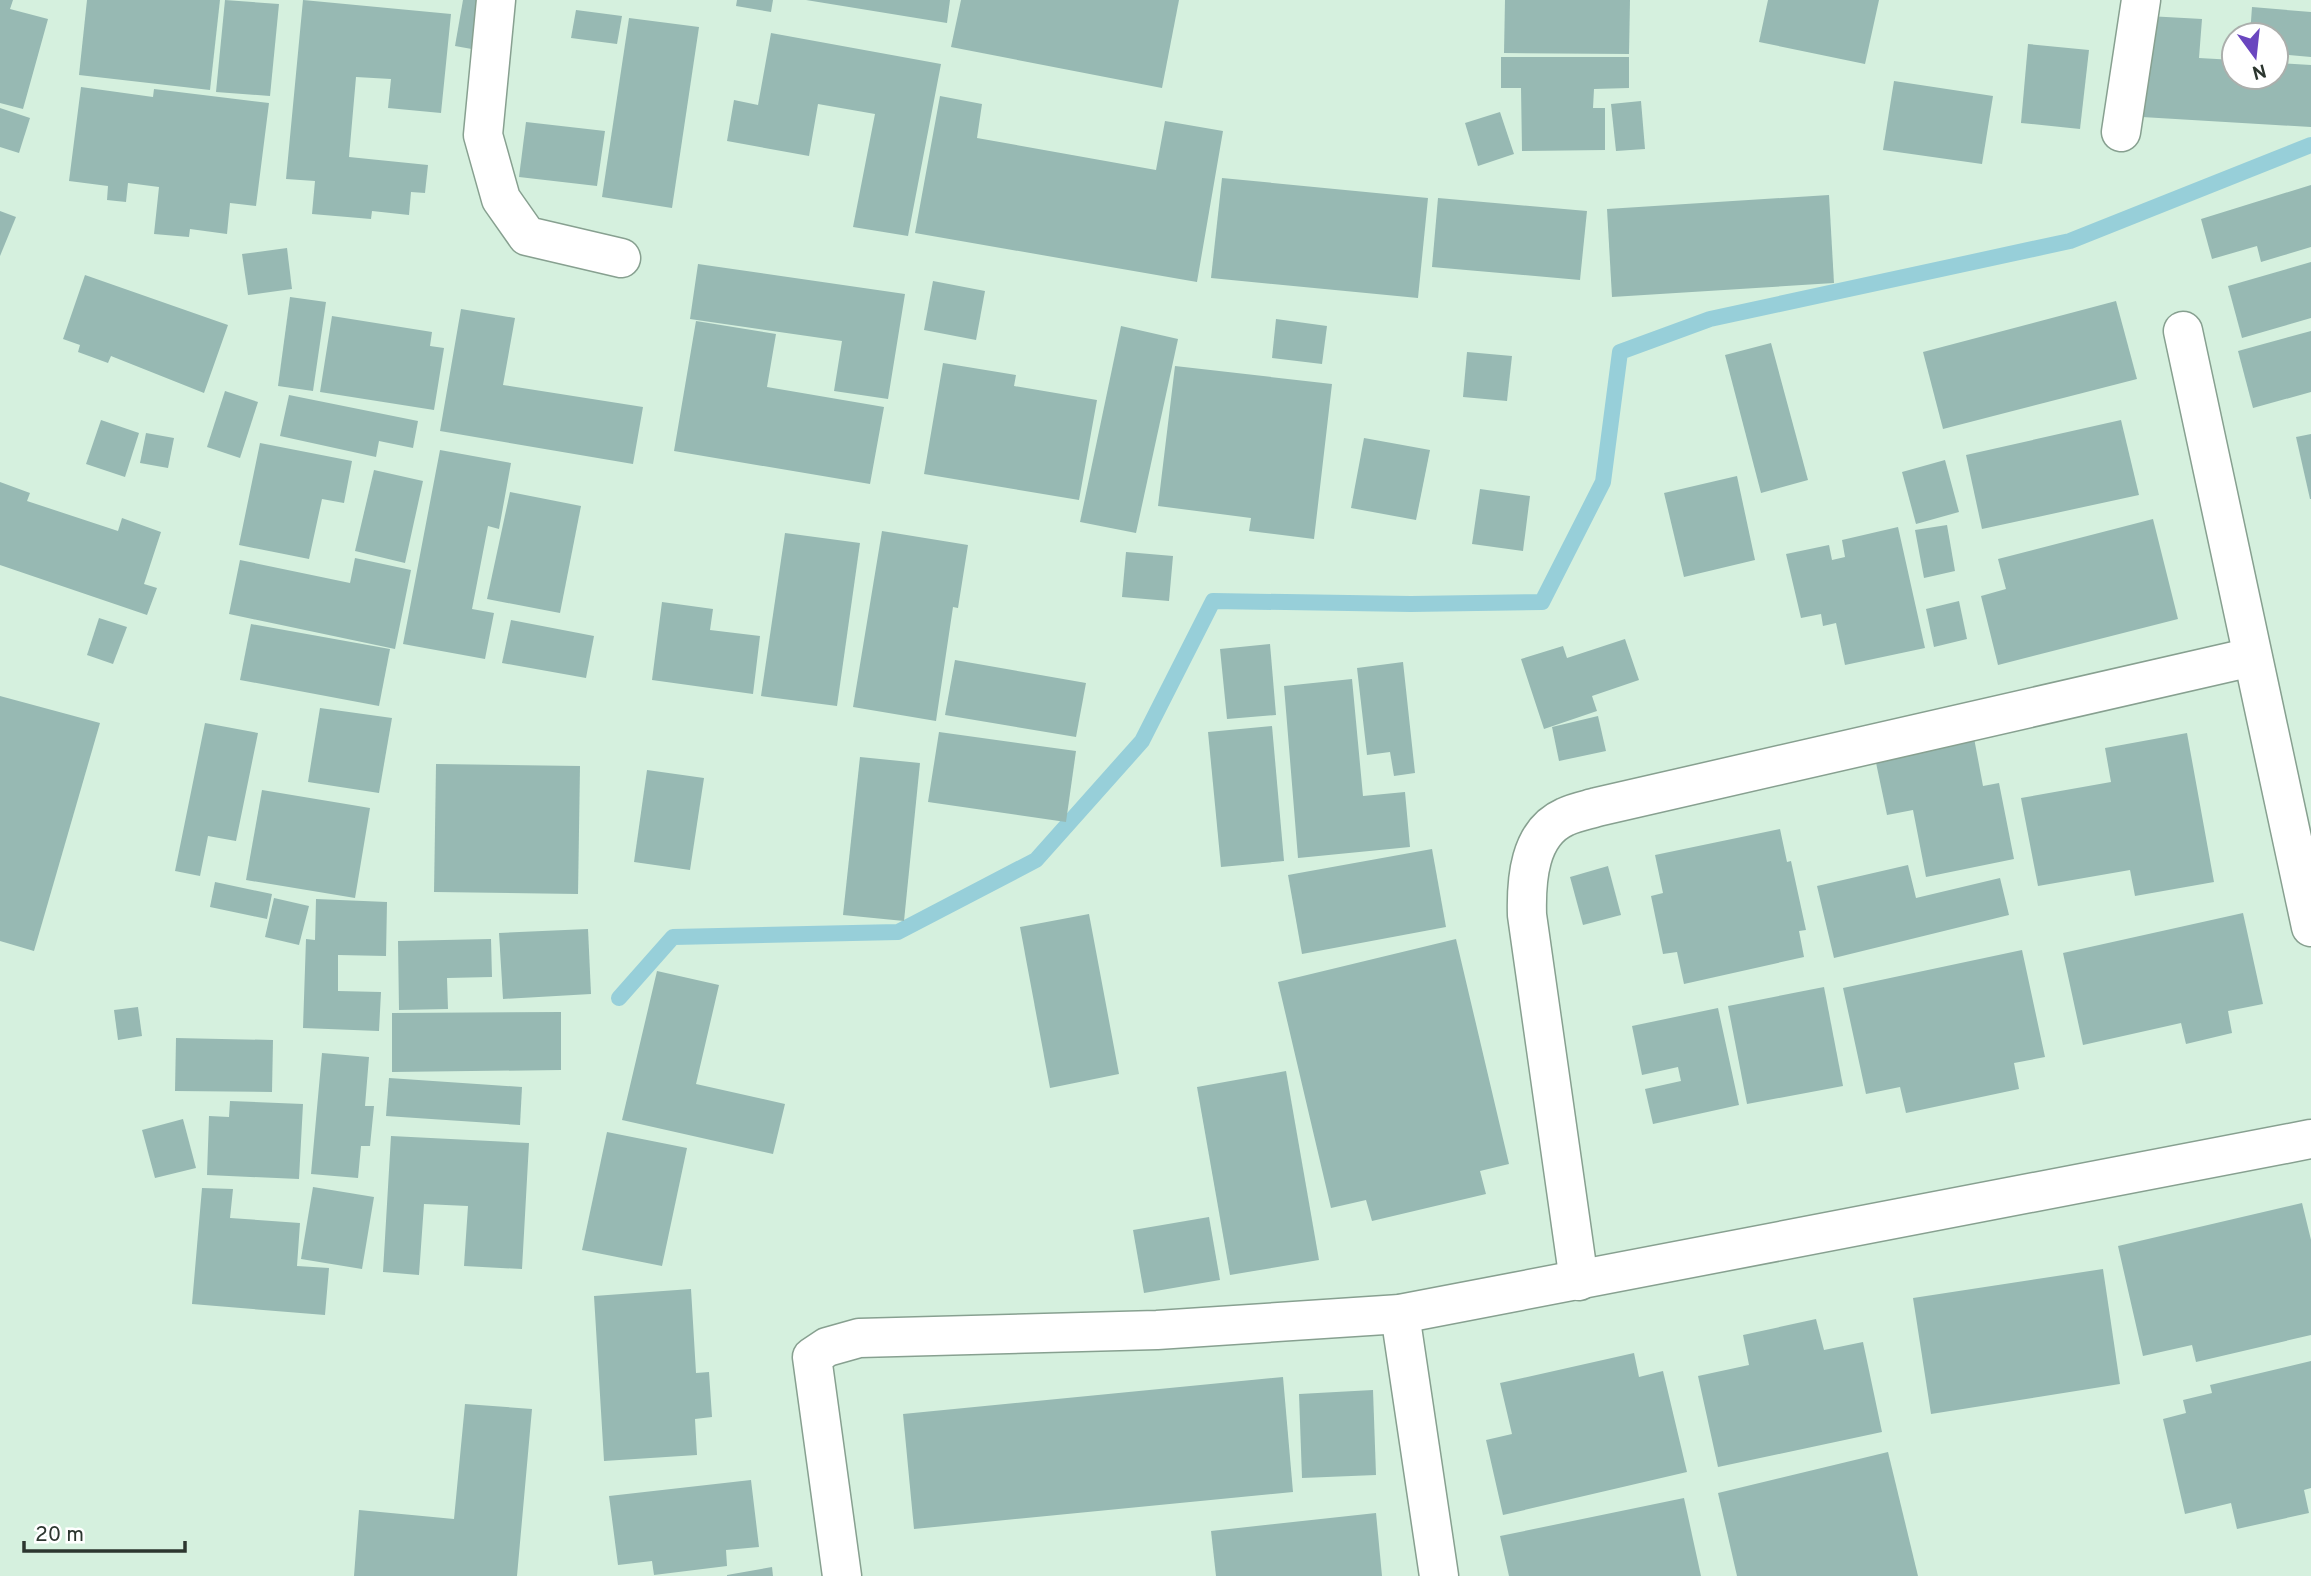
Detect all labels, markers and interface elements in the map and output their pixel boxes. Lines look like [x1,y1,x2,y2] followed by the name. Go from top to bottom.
[2220,21,2290,91] north arrow
[2249,57,2269,84] text: N
[24,1510,186,1554] scale bar
[35,1522,84,1549] text: 20 m

